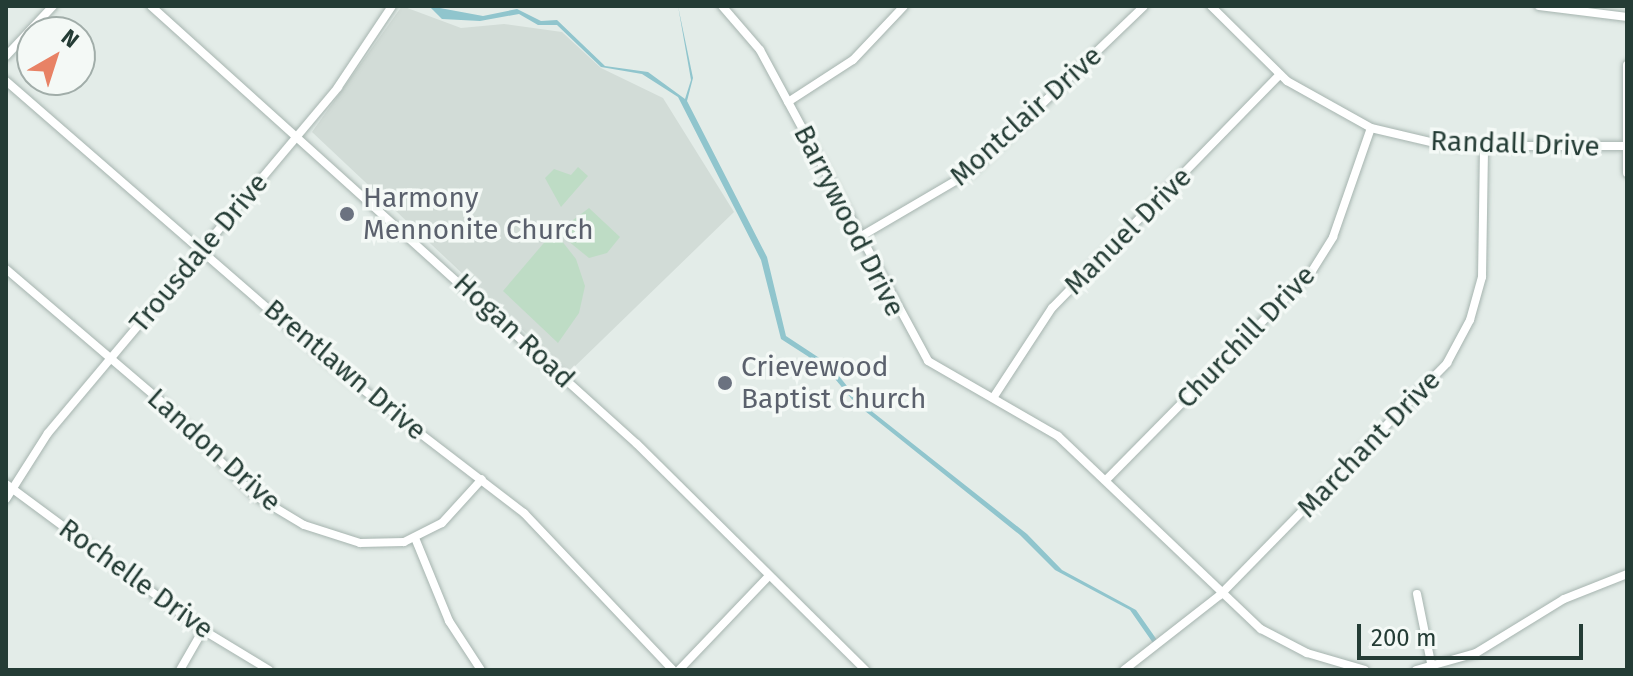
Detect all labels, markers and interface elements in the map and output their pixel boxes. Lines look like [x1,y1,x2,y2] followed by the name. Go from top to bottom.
[16,16,96,96] north arrow
[56,23,84,54] text: N
[943,39,1109,193] street label: Montclair Drive
[786,120,912,322] street label: Barrywood Drive
[1430,124,1600,164] street label: Randall Drive
[1057,160,1199,302] street label: Manuel Drive
[123,167,275,339] street label: Trousdale Drive
[363,181,594,247] place label: Harmony Mennonite Church
[338,205,356,223] marker: Harmony Mennonite Church
[1170,259,1322,415] street label: Churchill Drive
[447,267,581,395] street label: Hogan Road
[257,292,433,448] street label: Brentlawn Drive
[741,350,926,416] place label: Crievewood Baptist Church
[1290,363,1448,525] street label: Marchant Drive
[716,374,734,392] marker: Crievewood Baptist Church
[140,381,288,519] street label: Landon Drive
[52,512,220,646] street label: Rochelle Drive
[1361,608,1587,658] scale bar
[1371,624,1437,652] text: 200 m

